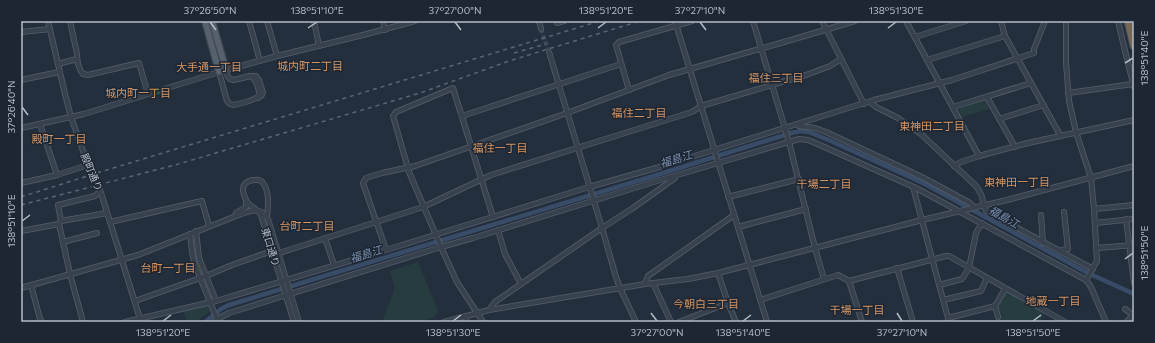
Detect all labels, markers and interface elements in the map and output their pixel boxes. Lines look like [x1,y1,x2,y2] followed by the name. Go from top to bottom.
[184,4,236,16] text: 37°26'50"N
[290,4,344,16] text: 138°51'10"E
[429,4,481,16] text: 37°27'00"N
[579,4,633,16] text: 138°51'20"E
[675,4,725,16] text: 37°27'10"N
[869,4,923,16] text: 138°51'30"E
[1138,30,1150,85] text: 138°51'40"E
[277,59,343,72] district label: 城内町二丁目
[176,60,242,73] district label: 大手通一丁目
[749,71,804,84] district label: 福住三丁目
[5,80,17,134] text: 37°26'40"N
[105,86,171,99] district label: 城内町一丁目
[612,106,667,119] district label: 福住二丁目
[899,119,965,132] district label: 東神田二丁目
[32,132,87,145] district label: 殿町一丁目
[473,141,528,154] district label: 福住一丁目
[658,147,694,170] water label: 福島江
[79,151,105,193] street label: 殿町通り
[984,175,1050,188] district label: 東神田一丁目
[797,177,852,190] district label: 干場二丁目
[5,194,17,248] text: 138°51'10"E
[987,203,1023,231] water label: 福島江
[280,219,335,232] district label: 台町二丁目
[259,226,283,268] street label: 東口通り
[1138,226,1150,280] text: 138°51'50"E
[348,242,384,265] water label: 福島江
[141,261,196,274] district label: 台町一丁目
[1026,294,1081,307] district label: 地蔵一丁目
[673,297,739,310] district label: 今朝白三丁目
[830,303,885,316] district label: 干場一丁目
[136,326,190,338] text: 138°51'20"E
[426,326,480,338] text: 138°51'30"E
[631,326,683,338] text: 37°27'00"N
[716,326,771,338] text: 138°51'40"E
[877,326,927,338] text: 37°27'10"N
[1006,326,1060,338] text: 138°51'50"E

